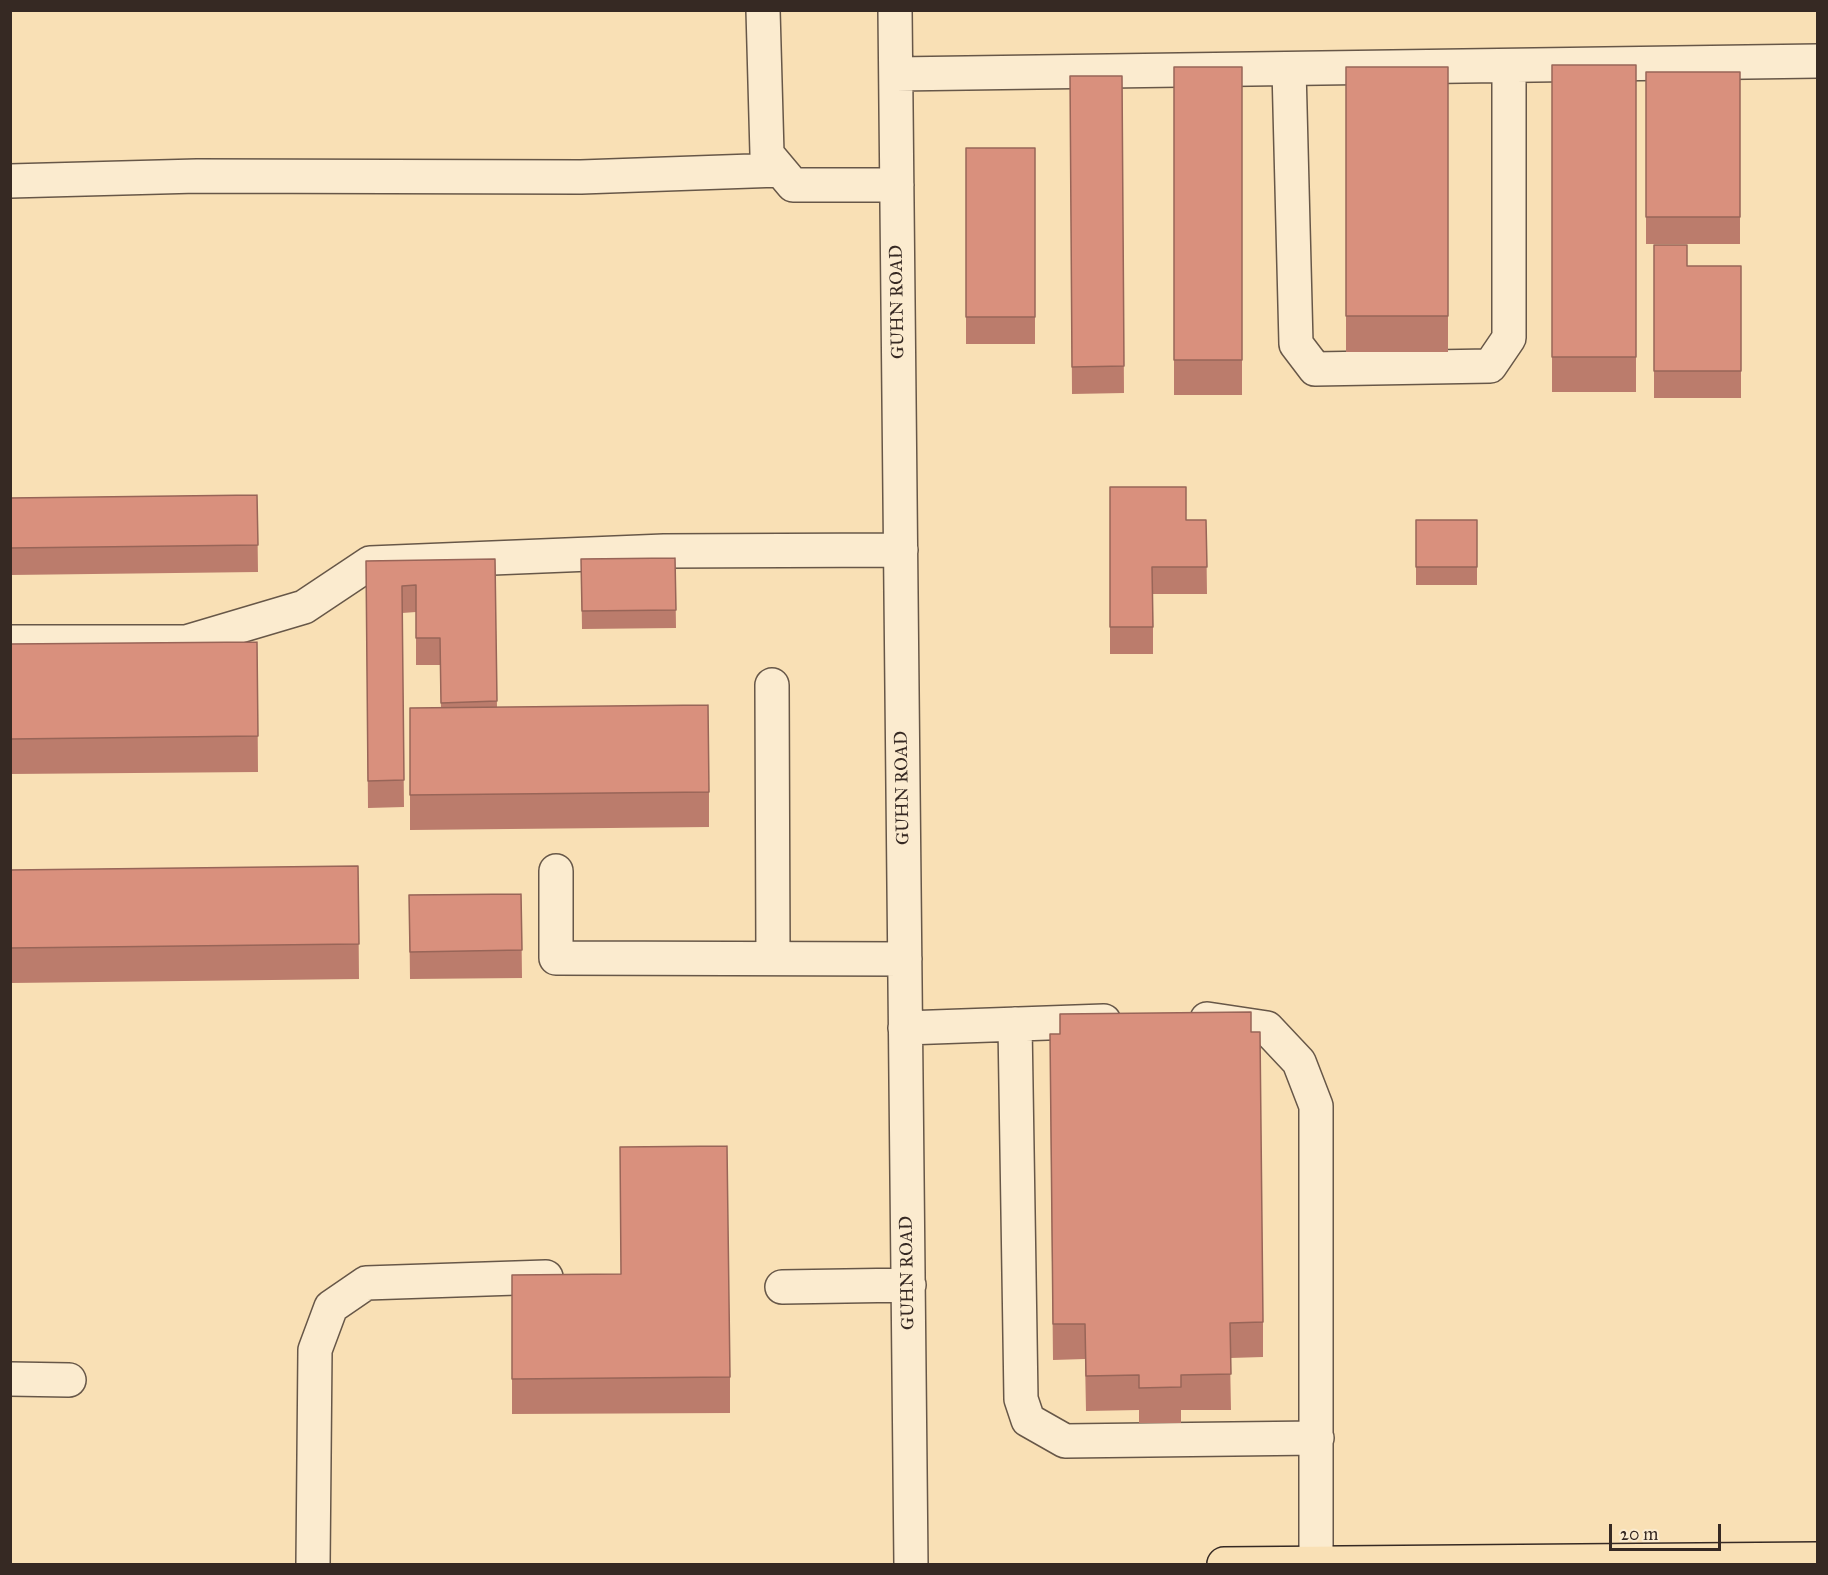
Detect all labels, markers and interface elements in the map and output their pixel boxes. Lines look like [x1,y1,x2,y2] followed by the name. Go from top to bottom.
[886,245,910,359] street label: GUHN ROAD
[891,731,915,845] street label: GUHN ROAD
[896,1216,920,1330] street label: GUHN ROAD
[1612,1512,1724,1550] scale bar
[1620,1523,1658,1545] text: 20 m

